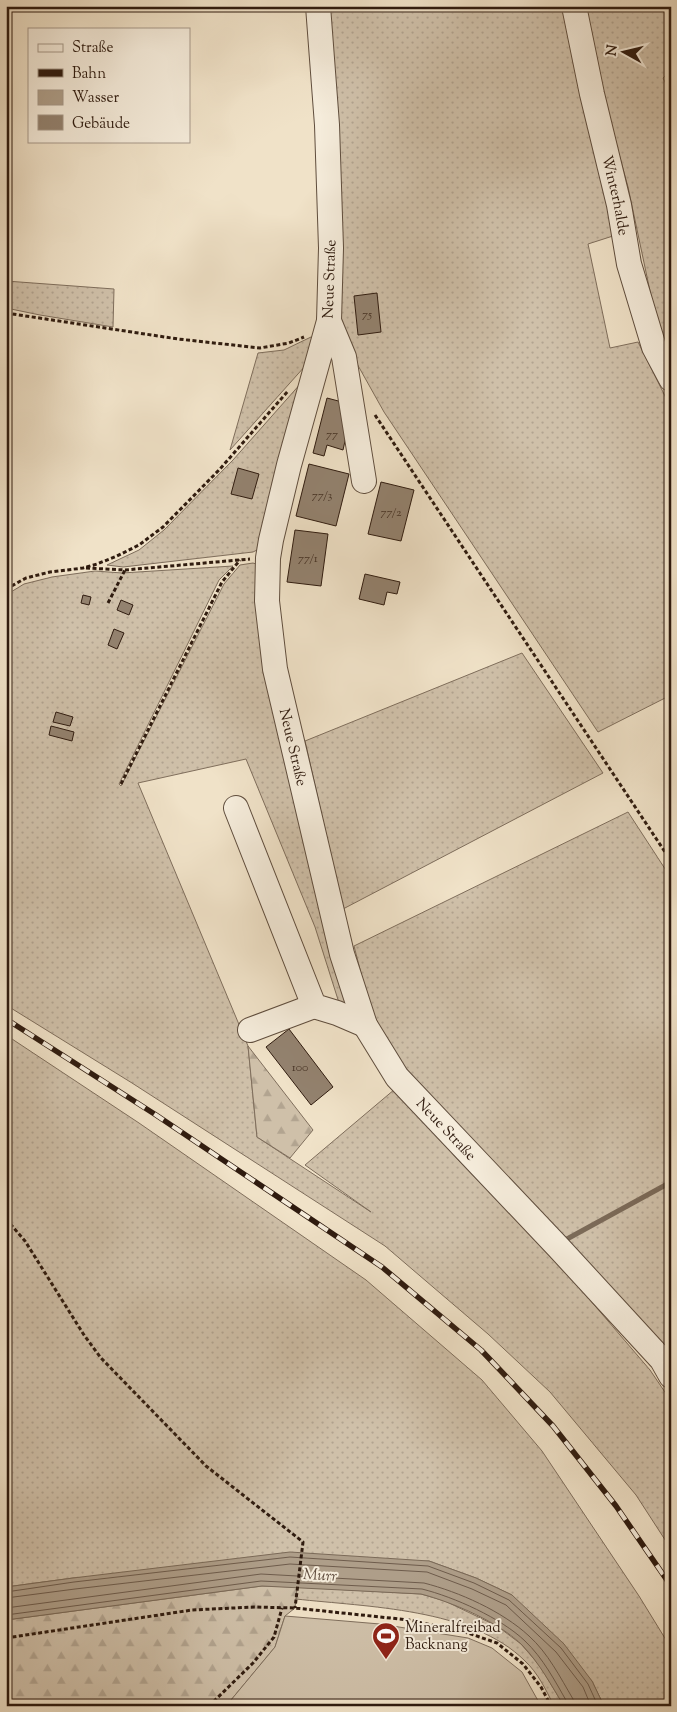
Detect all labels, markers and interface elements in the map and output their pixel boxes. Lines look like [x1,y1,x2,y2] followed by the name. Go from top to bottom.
[28,28,190,142] legend
[600,28,650,78] north arrow
[72,38,114,59] text: Straße
[602,44,624,57] text: N
[72,64,106,85] text: Bahn
[72,88,119,109] text: Wasser
[72,114,130,135] text: Gebäude
[595,153,633,237] street label: Winterhalde
[319,239,342,319] street label: Neue Straße
[362,306,372,324] house number: 75
[326,426,338,444] house number: 77
[312,487,332,505] house number: 77/3
[380,504,402,522] house number: 77/2
[298,550,318,568] house number: 77/1
[273,707,311,788] street label: Neue Straße
[292,1059,308,1077] house number: 100
[410,1094,480,1166] street label: Neue Straße
[302,1564,338,1589] water label: Murr
[405,1618,501,1656] place label: Mineralfreibad Backnang
[371,1621,401,1660] sports icon: Mineralfreibad Backnang

